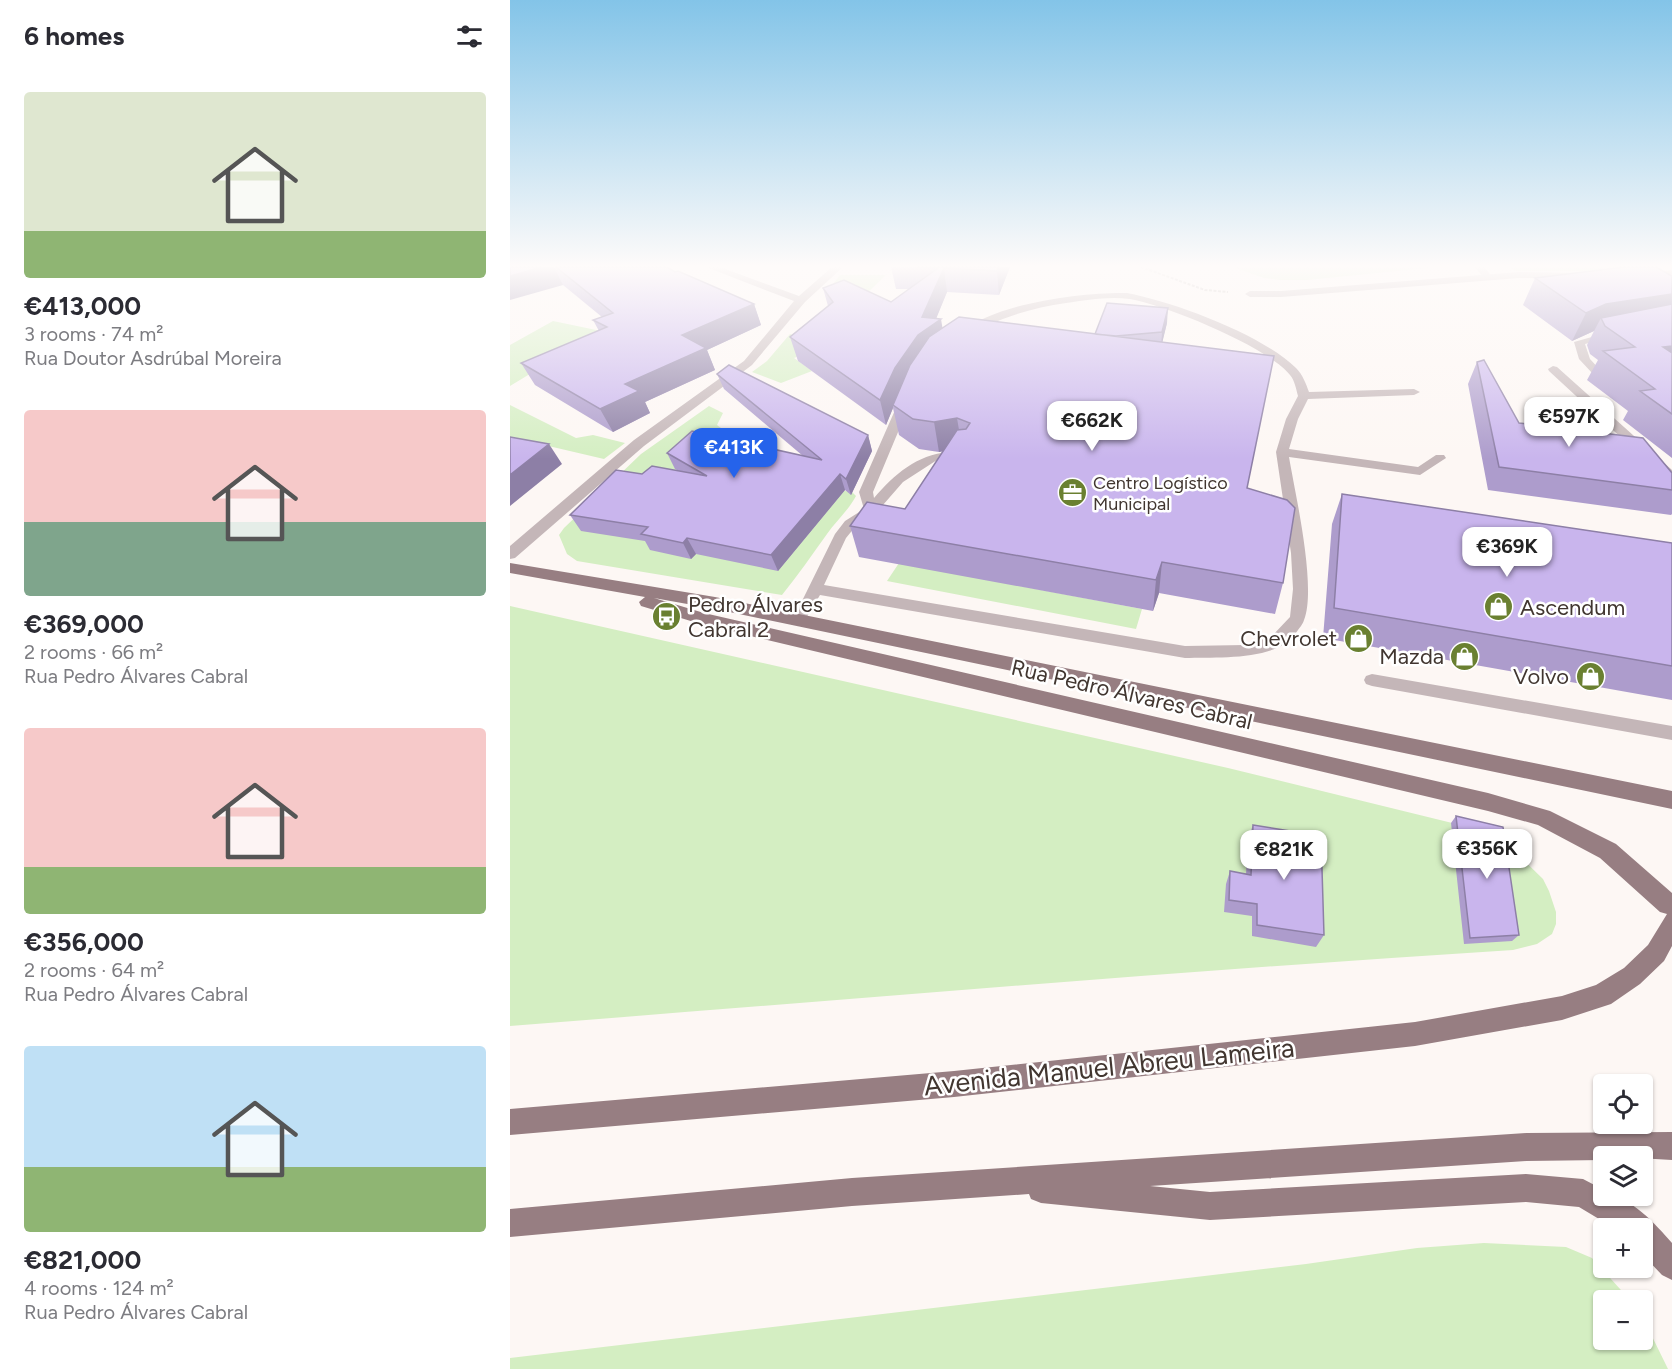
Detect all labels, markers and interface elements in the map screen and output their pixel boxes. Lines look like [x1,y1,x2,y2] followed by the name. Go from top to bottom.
[24,20,124,52] text: 6 homes
[453,20,486,53] icon: filters
[201,131,309,239] icon: home
[24,290,141,322] text: €413,000
[24,322,163,346] text: 3 rooms · 74 m²
[24,346,282,370] text: Rua Doutor Asdrúbal Moreira
[1527,397,1611,448] pin: €597K
[1050,401,1134,452] pin: €662K
[1538,404,1600,428] text: €597K
[1061,408,1123,432] text: €662K
[692,428,776,479] pin: €413K
[704,435,764,459] text: €413K
[201,449,309,557] icon: home
[1093,472,1228,515] place label: Centro Logístico Municipal
[1056,477,1088,509] office icon: Centro Logístico Municipal
[1465,527,1549,578] pin: €369K
[1476,534,1538,558] text: €369K
[688,591,823,643] place label: Pedro Álvares Cabral 2
[1483,591,1515,623] shop icon: Ascendum
[1520,594,1625,621] place label: Ascendum
[651,601,683,633] bus stop icon: Pedro Álvares Cabral 2
[24,608,144,640] text: €369,000
[1342,622,1374,654] shop icon: Chevrolet
[1240,625,1337,652] place label: Chevrolet
[24,640,163,664] text: 2 rooms · 66 m²
[1449,640,1481,672] shop icon: Mazda
[1379,643,1444,670] place label: Mazda
[1009,654,1255,735] street label: Rua Pedro Álvares Cabral
[1574,660,1606,692] shop icon: Volvo
[1513,663,1569,690] place label: Volvo
[24,664,248,688] text: Rua Pedro Álvares Cabral
[201,767,309,875] icon: home
[1445,829,1529,880] pin: €356K
[1242,830,1326,881] pin: €821K
[1456,836,1518,860] text: €356K
[1254,837,1314,861] text: €821K
[24,926,144,958] text: €356,000
[24,958,164,982] text: 2 rooms · 64 m²
[24,982,248,1006] text: Rua Pedro Álvares Cabral
[922,1031,1296,1102] street label: Avenida Manuel Abreu Lameira
[1593,1074,1653,1350] map controls
[1593,1074,1653,1134] button: locate
[201,1085,309,1193] icon: home
[1593,1146,1653,1206] button: layers
[1593,1218,1653,1278] button: +
[24,1244,141,1276] text: €821,000
[24,1276,174,1300] text: 4 rooms · 124 m²
[1593,1290,1653,1350] button: −
[24,1300,248,1324] text: Rua Pedro Álvares Cabral

